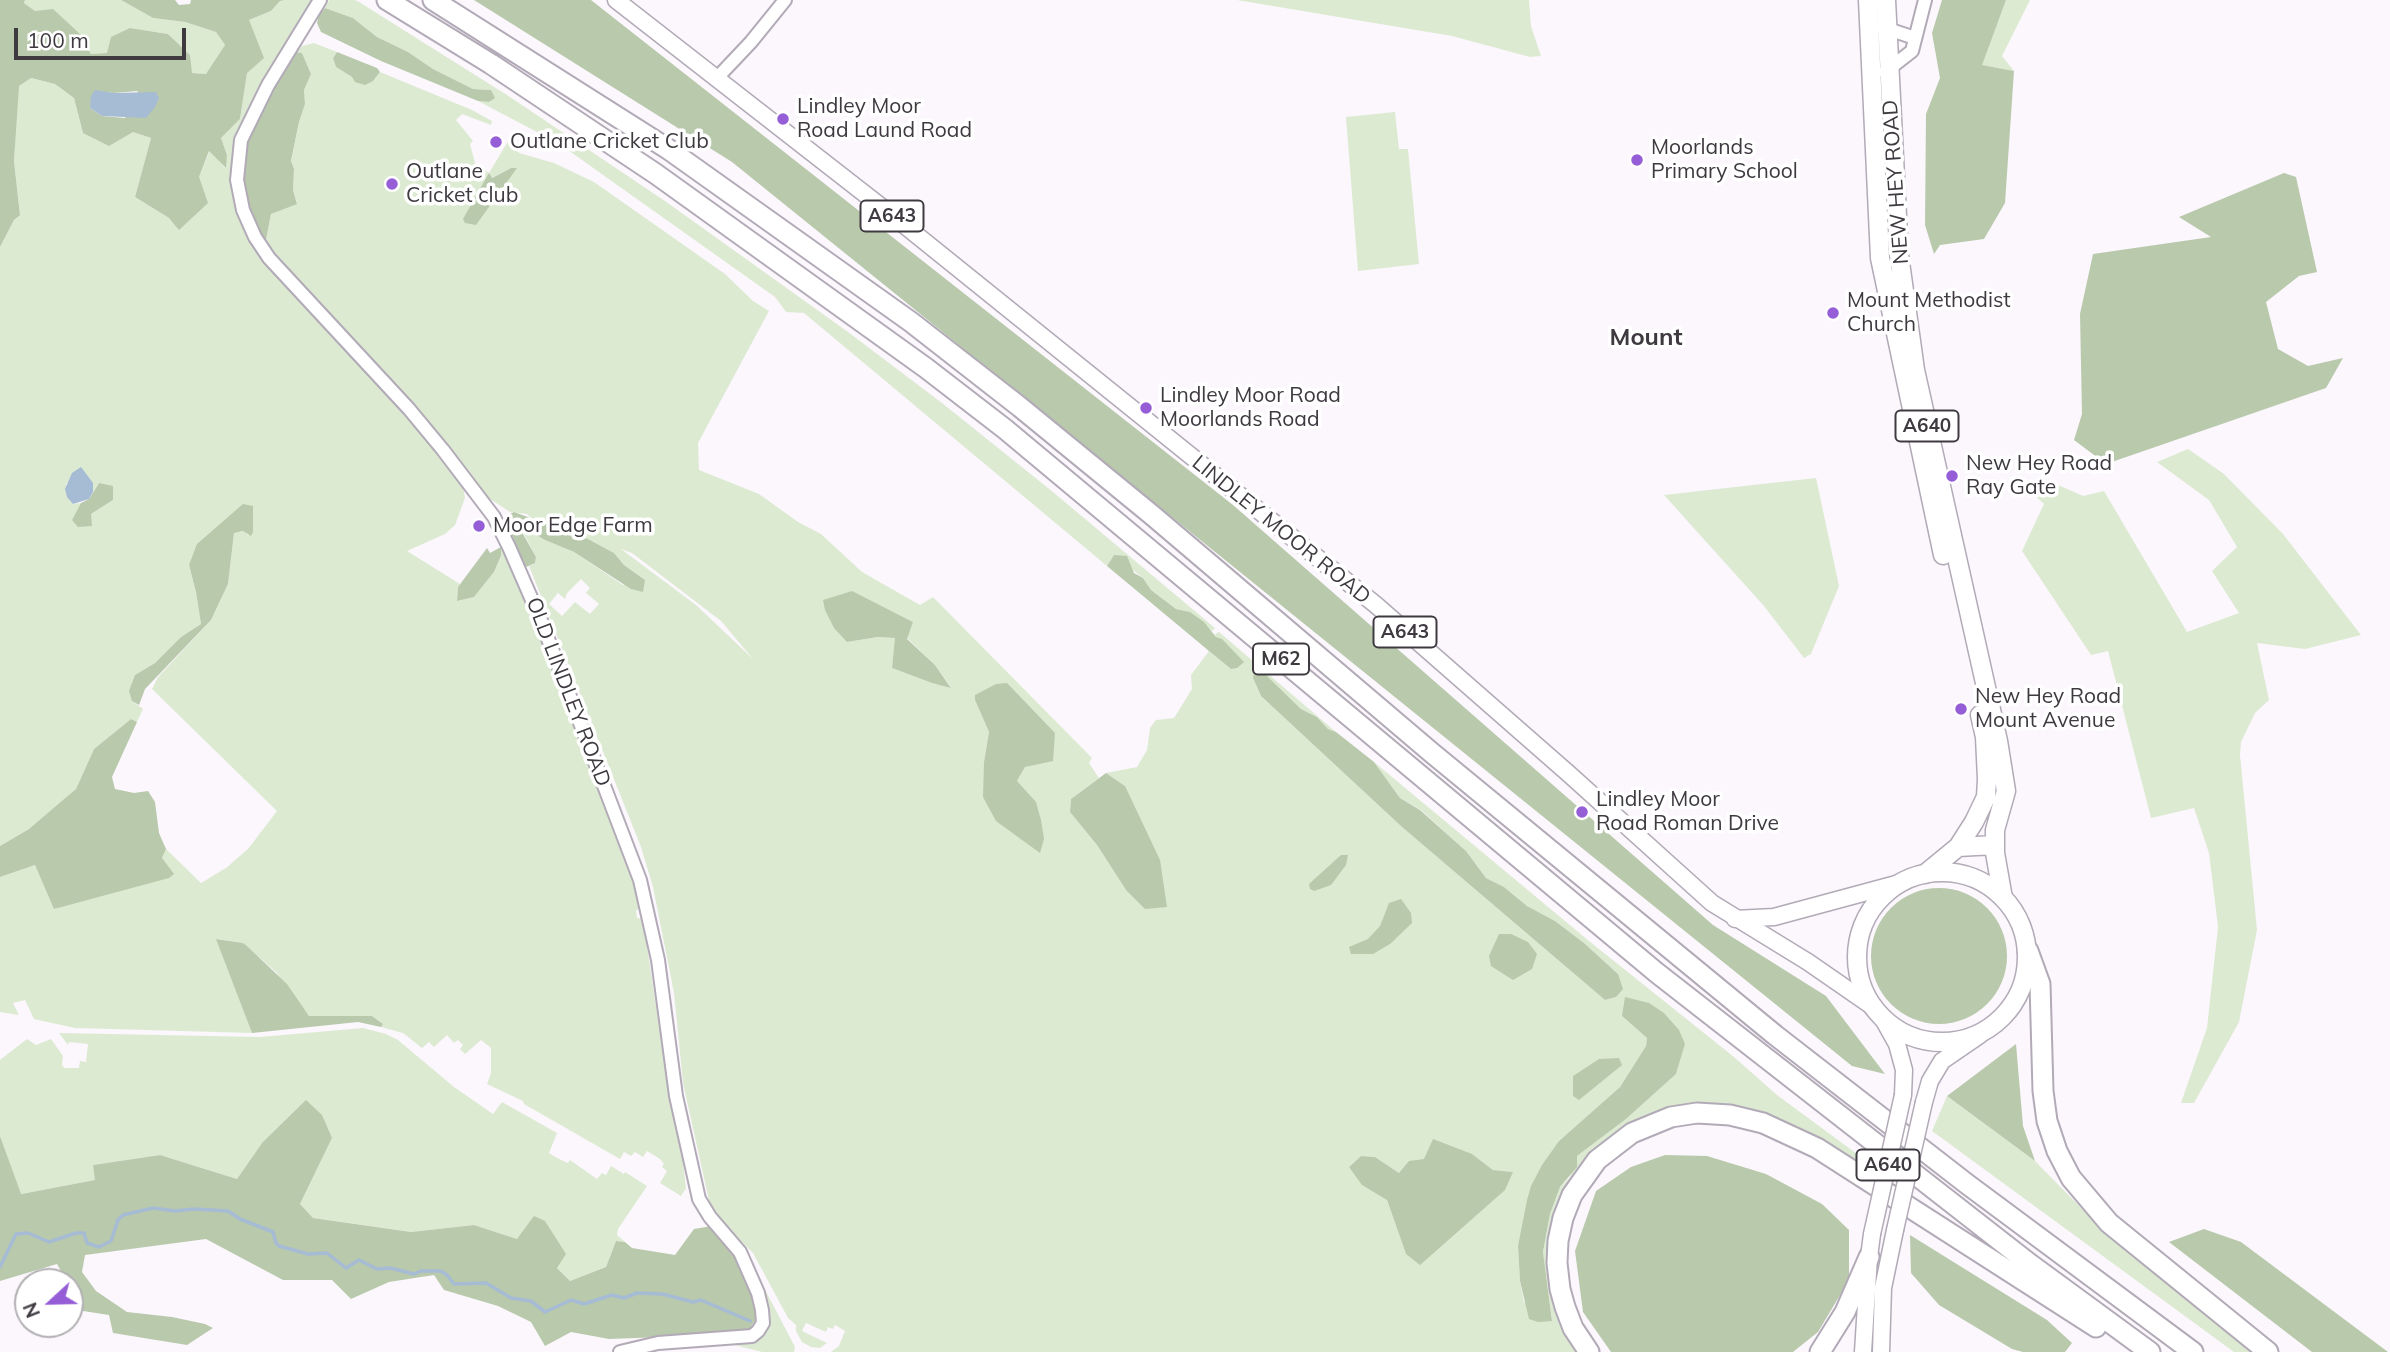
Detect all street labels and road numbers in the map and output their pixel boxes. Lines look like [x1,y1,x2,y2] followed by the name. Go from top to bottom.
[1878,99,1914,265] street label: NEW HEY ROAD
[860,200,924,232] road number: A643
[1896,410,1958,442] road number: A640
[1187,450,1375,610] street label: LINDLEY MOOR ROAD
[520,594,616,790] street label: OLD LINDLEY ROAD
[1374,617,1436,648] road number: A643
[1253,644,1309,674] road number: M62
[1856,1149,1920,1180] road number: A640

